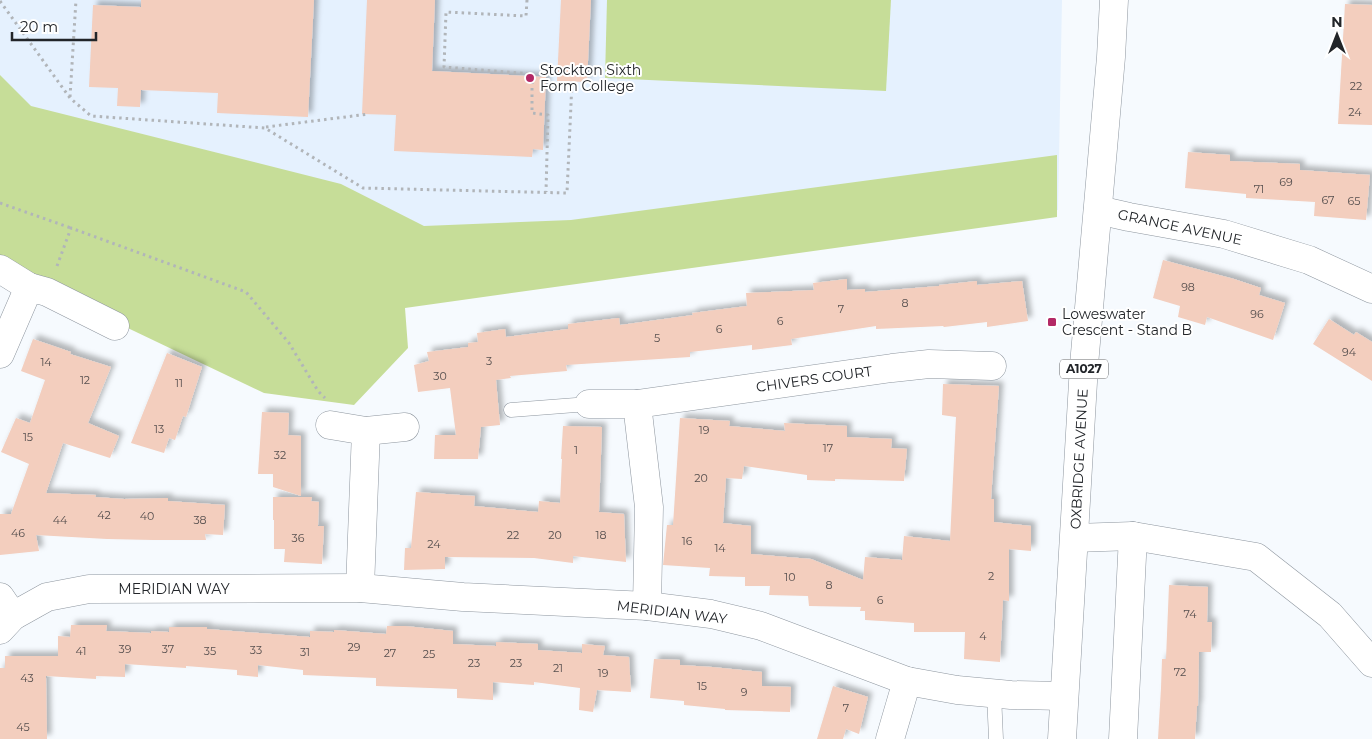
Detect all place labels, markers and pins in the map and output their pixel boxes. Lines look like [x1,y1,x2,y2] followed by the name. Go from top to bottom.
[540,61,641,95] place label: Stockton Sixth Form College
[524,72,536,84] marker: Stockton Sixth Form College
[1062,305,1192,339] place label: Loweswater Crescent - Stand B
[1046,316,1058,328] marker: Loweswater Crescent - Stand B

